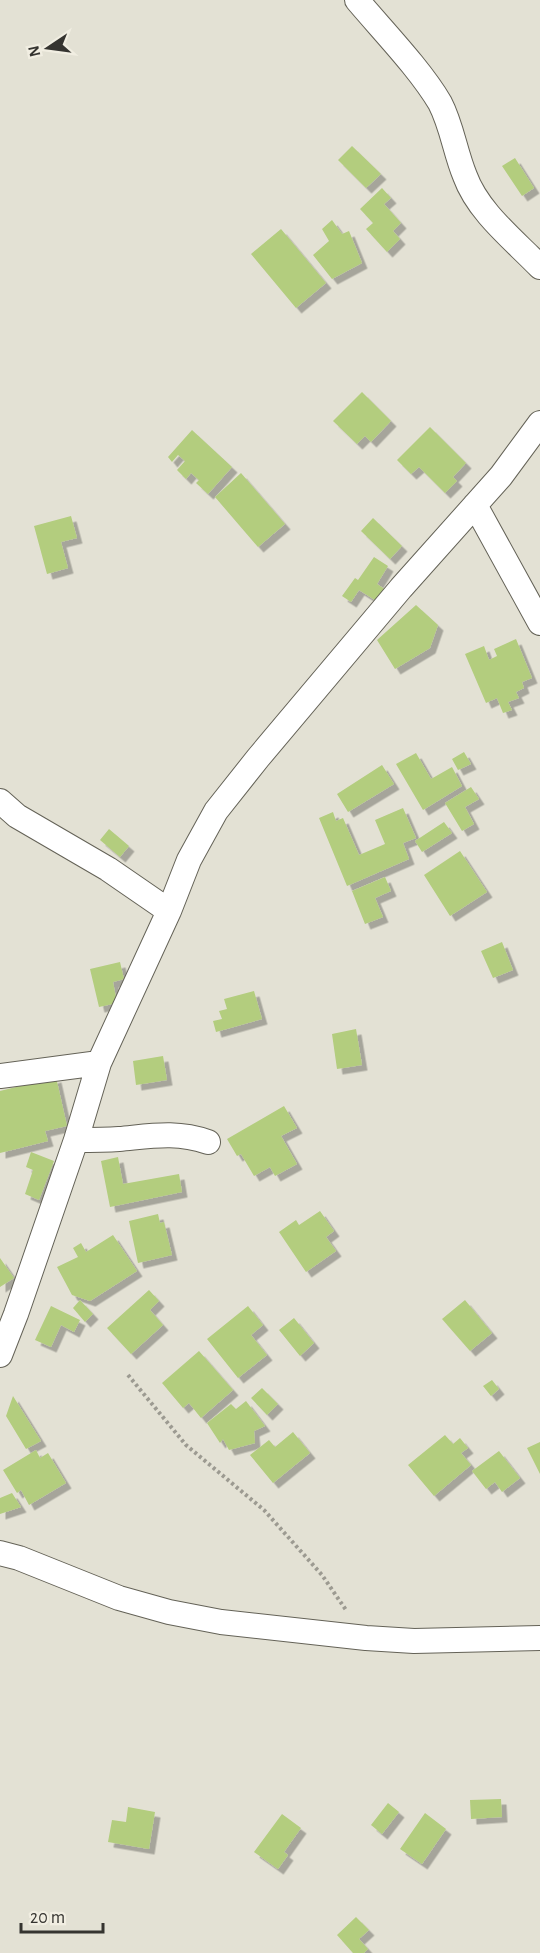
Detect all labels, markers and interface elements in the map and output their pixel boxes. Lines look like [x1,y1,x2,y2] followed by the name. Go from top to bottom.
[18,18,78,78] north arrow
[25,44,43,58] text: N
[21,1896,104,1934] scale bar
[30,1909,65,1927] text: 20 m

